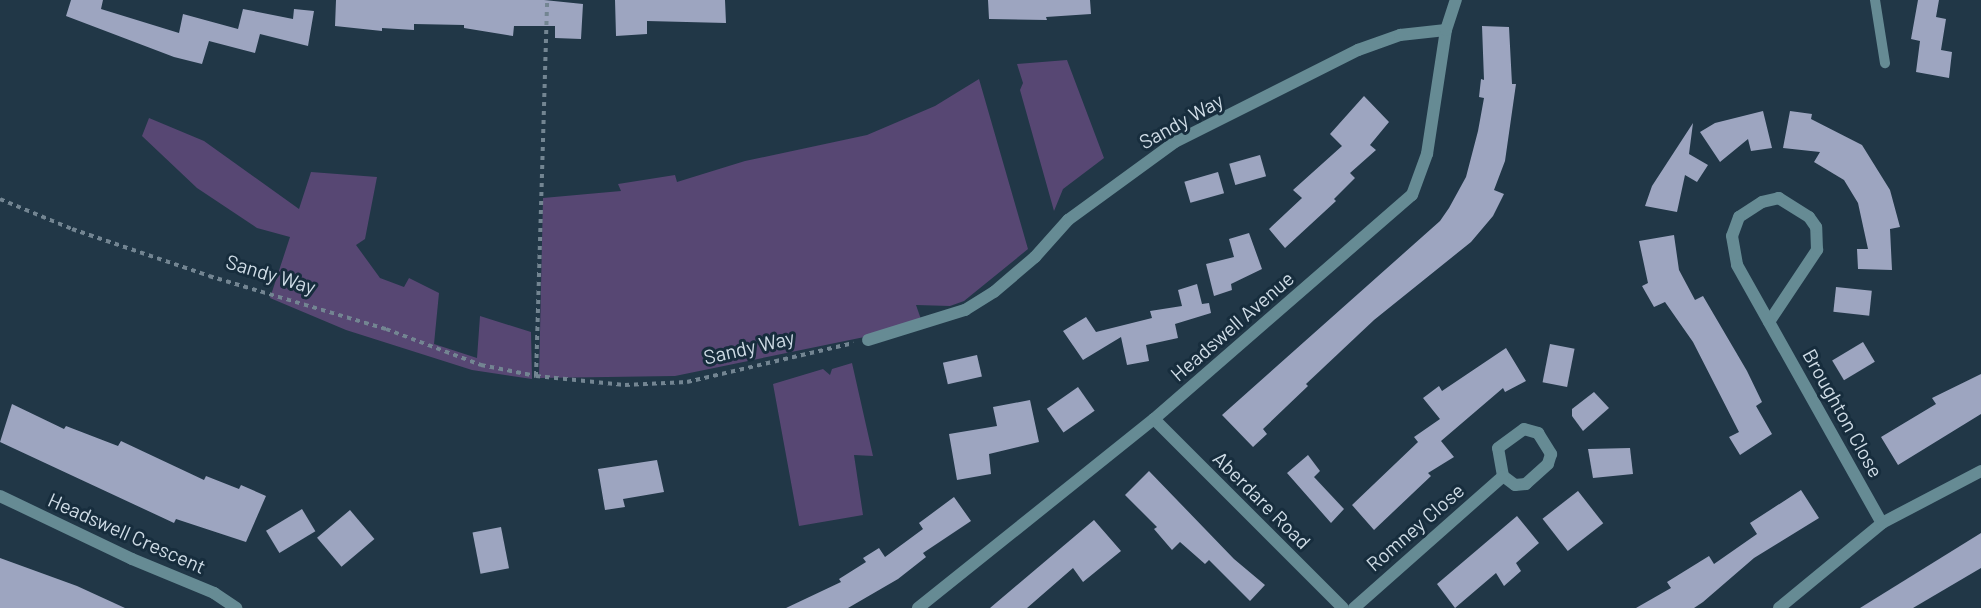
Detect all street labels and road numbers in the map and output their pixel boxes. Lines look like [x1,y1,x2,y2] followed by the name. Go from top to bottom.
[1135,88,1227,154] street label: Sandy Way
[223,249,319,299] street label: Sandy Way
[1166,266,1298,386] street label: Headswell Avenue
[701,325,797,369] street label: Sandy Way
[1798,344,1888,482] street label: Broughton Close
[1208,446,1316,554] street label: Aberdare Road
[1361,478,1469,576] street label: Romney Close
[44,487,210,579] street label: Headswell Crescent

